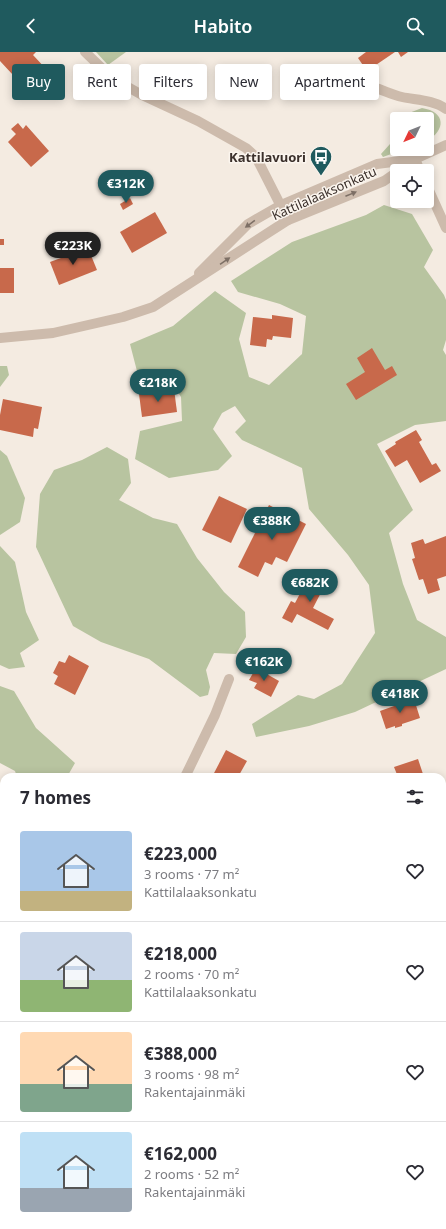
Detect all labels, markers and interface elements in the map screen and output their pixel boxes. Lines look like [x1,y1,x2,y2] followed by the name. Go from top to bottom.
[194,14,252,38] text: Habito
[20,15,42,37] icon: back
[404,15,426,37] icon: search
[12,64,65,100] chip: Buy
[73,64,131,100] chip: Rent
[139,64,207,100] chip: Filters
[215,64,272,100] chip: New
[280,64,379,100] chip: Apartment
[390,112,434,156] north arrow
[390,112,434,208] map controls
[308,144,334,177] bus stop icon: Kattilavuori
[229,148,306,166] place label: Kattilavuori
[269,162,379,224] street label: Kattilalaaksonkatu
[390,164,434,208] button: locate
[98,170,154,204] pin: €312K
[107,174,145,192] text: €312K
[346,191,358,197] one-way arrow
[245,220,255,228] one-way arrow
[45,232,101,266] pin: €223K
[54,236,92,254] text: €223K
[219,257,230,265] one-way arrow
[130,369,186,403] pin: €218K
[139,373,177,391] text: €218K
[244,507,300,541] pin: €388K
[253,511,291,529] text: €388K
[282,569,338,603] pin: €682K
[291,573,329,591] text: €682K
[236,648,292,682] pin: €162K
[245,652,283,670] text: €162K
[372,680,428,714] pin: €418K
[381,684,419,702] text: €418K
[20,786,91,809] text: 7 homes
[404,786,426,808] icon: filters
[144,842,217,865] text: €223,000
[52,847,100,895] icon: home
[404,860,426,882] icon: heart
[144,865,239,883] text: 3 rooms · 77 m²
[144,883,257,901] text: Kattilalaaksonkatu
[144,942,217,965] text: €218,000
[52,948,100,996] icon: home
[404,961,426,983] icon: heart
[144,965,239,983] text: 2 rooms · 70 m²
[144,983,257,1001] text: Kattilalaaksonkatu
[144,1042,217,1065] text: €388,000
[52,1048,100,1096] icon: home
[404,1061,426,1083] icon: heart
[144,1065,239,1083] text: 3 rooms · 98 m²
[144,1083,245,1101] text: Rakentajainmäki
[144,1142,217,1165] text: €162,000
[52,1148,100,1196] icon: home
[404,1161,426,1183] icon: heart
[144,1165,239,1183] text: 2 rooms · 52 m²
[144,1183,245,1201] text: Rakentajainmäki

